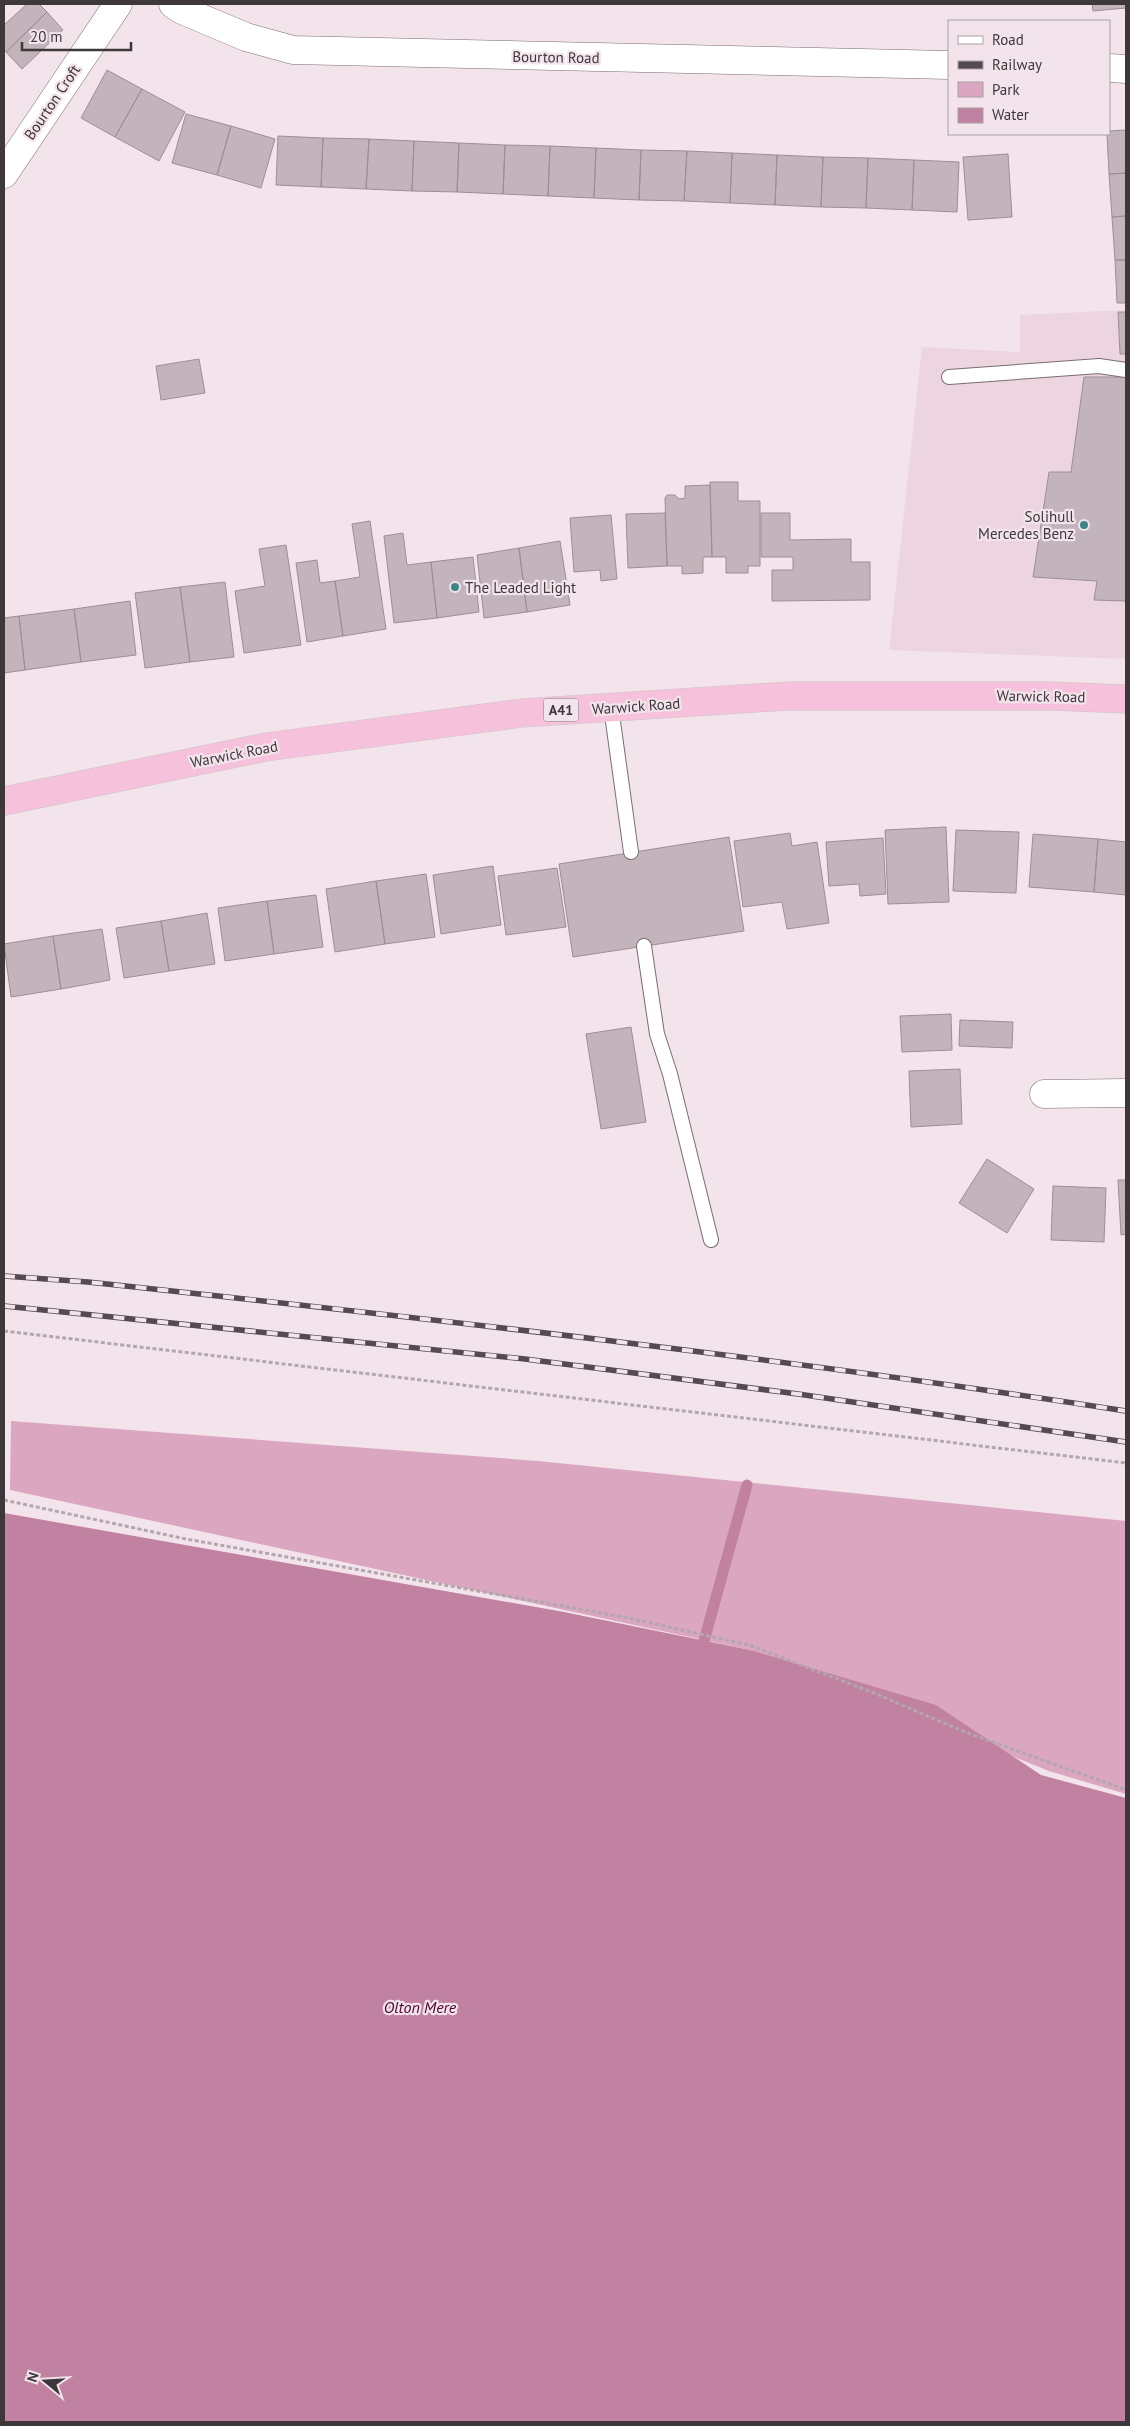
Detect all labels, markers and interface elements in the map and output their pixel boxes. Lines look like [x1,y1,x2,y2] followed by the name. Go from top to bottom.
[22,20,131,52] scale bar
[948,20,1110,135] legend
[30,27,63,46] text: 20 m
[992,30,1024,49] text: Road
[512,47,600,67] street label: Bourton Road
[992,55,1042,74] text: Railway
[20,61,84,143] street label: Bourton Croft
[992,80,1020,99] text: Park
[992,105,1029,124] text: Water
[978,507,1075,543] place label: Solihull Mercedes Benz
[1078,519,1090,531] marker: Solihull Mercedes Benz
[465,578,576,597] place label: The Leaded Light
[449,581,461,593] marker: The Leaded Light
[997,686,1085,706] street label: Warwick Road
[591,693,681,719] street label: Warwick Road
[544,698,578,722] road number: A41
[189,736,279,772] street label: Warwick Road
[384,1997,457,2017] water label: Olton Mere
[20,2356,70,2406] north arrow
[23,2370,43,2384] text: N

